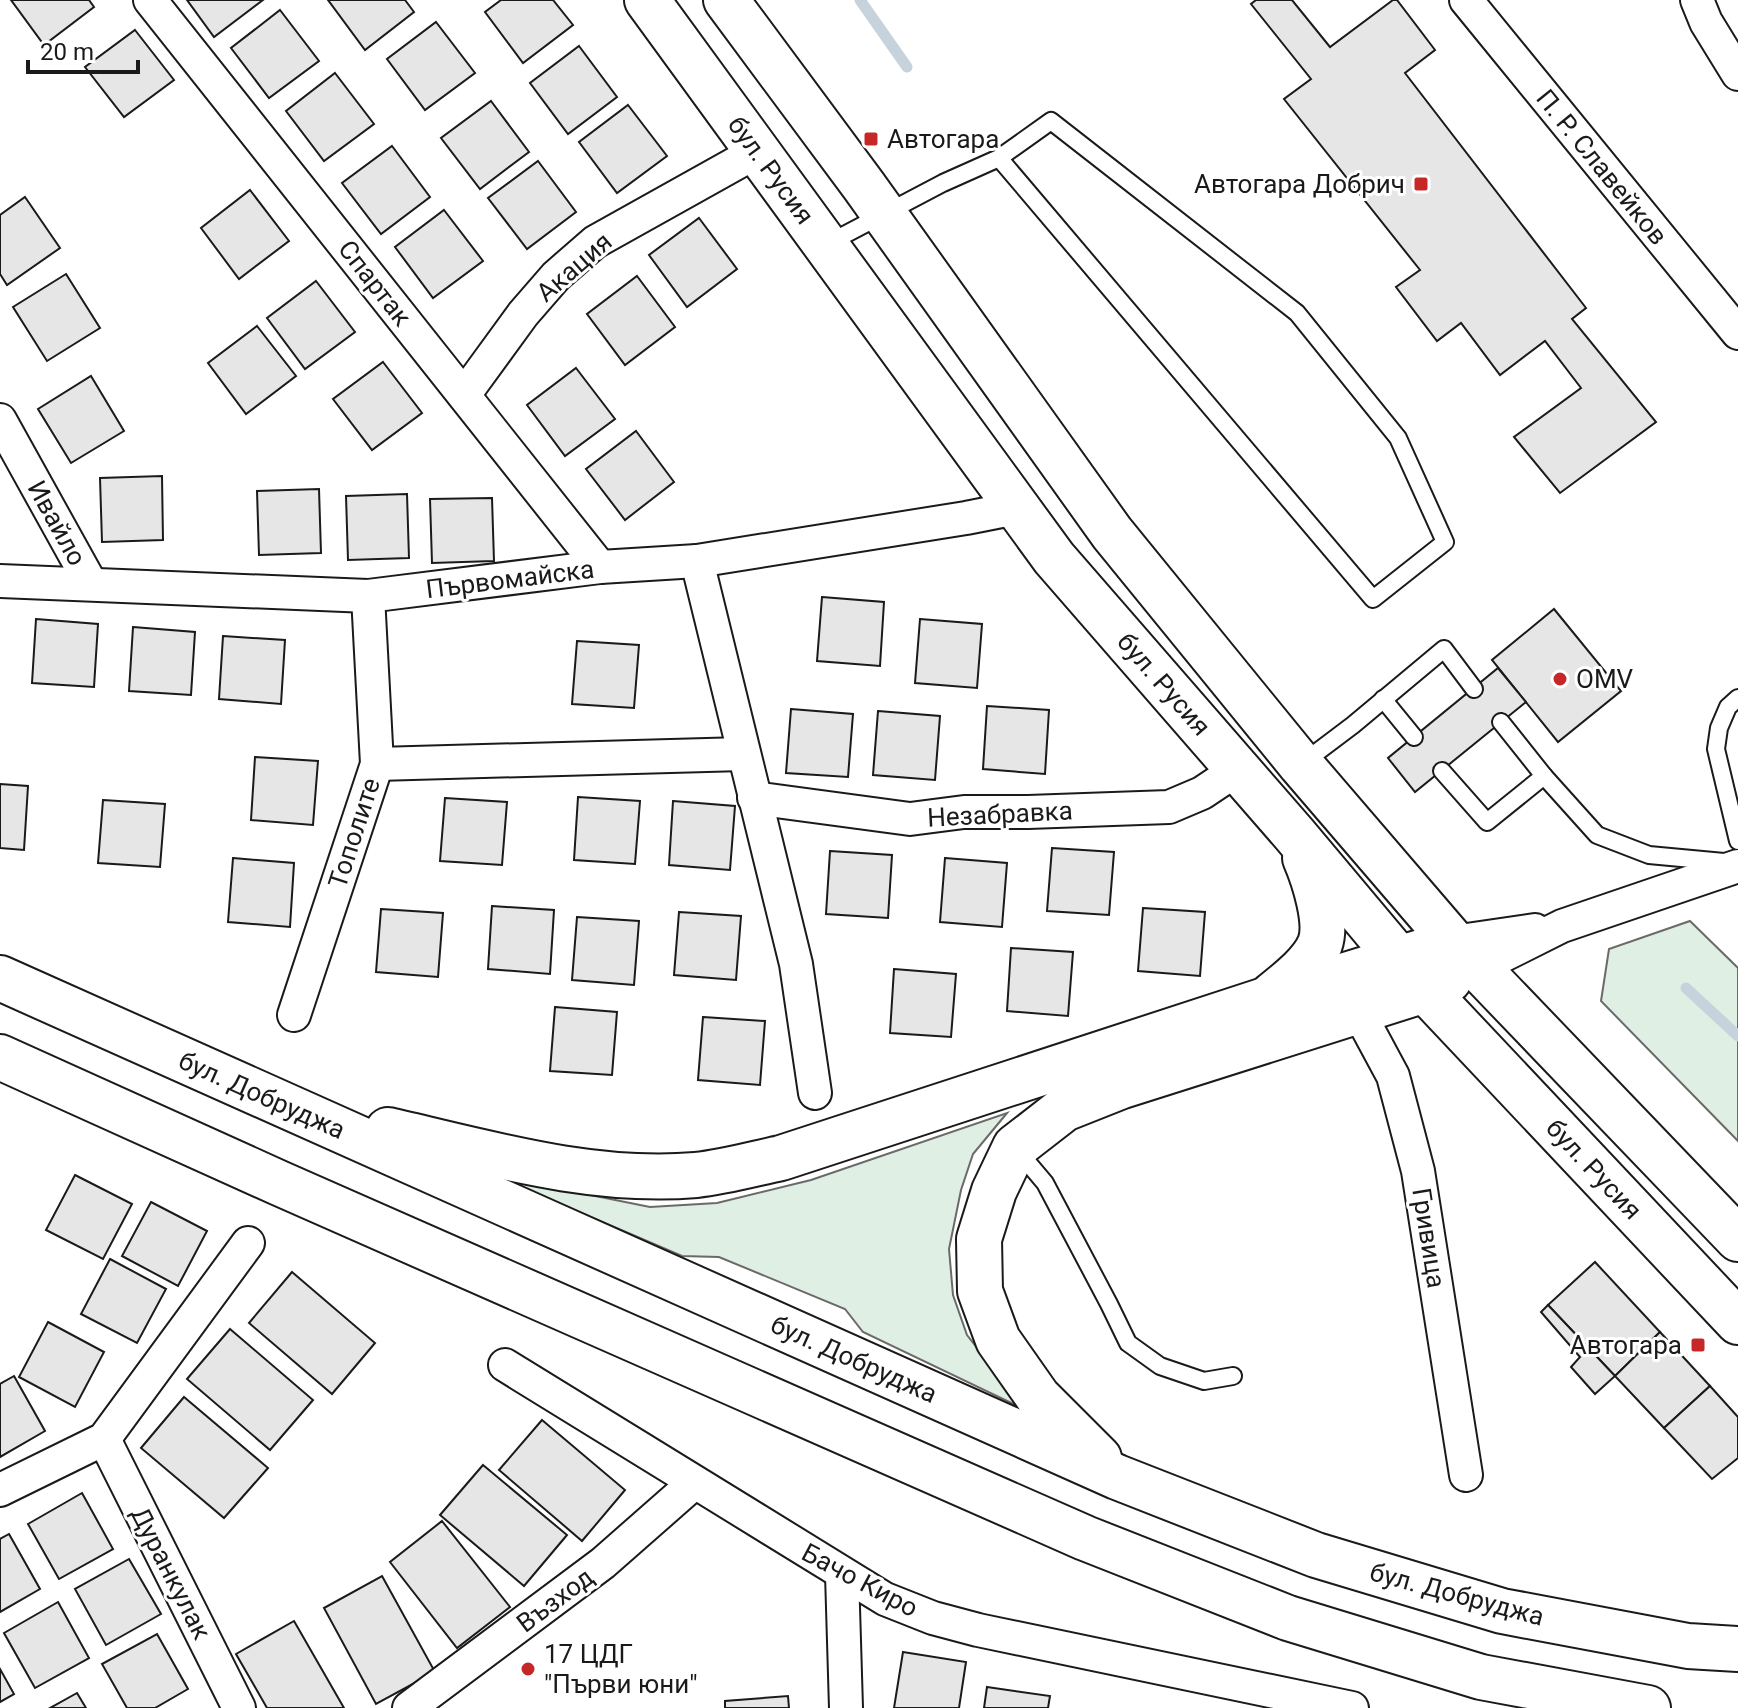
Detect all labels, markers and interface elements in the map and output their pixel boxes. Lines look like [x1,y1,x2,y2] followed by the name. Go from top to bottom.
[28,24,138,74] scale bar
[40,38,94,66] text: 20 m
[1530,83,1674,251] street label: П. Р. Славейков
[722,110,820,230] street label: бул. Русия
[887,124,999,154] place label: Автогара
[862,130,880,148] marker: Автогара
[1194,169,1405,199] place label: Автогара Добрич
[1412,175,1430,193] marker: Автогара Добрич
[530,226,618,308] street label: Акация
[332,234,418,332] street label: Спартак
[21,475,93,571] street label: Ивайло
[424,554,596,604] street label: Първомайска
[1111,627,1217,741] street label: бул. Русия
[1576,664,1634,694] place label: OMV
[1551,670,1569,688] marker: OMV
[322,774,386,892] street label: Тополите
[926,795,1074,833] street label: Незабравка
[174,1045,350,1145] street label: бул. Добруджа
[1540,1113,1648,1225] street label: бул. Русия
[1406,1186,1452,1290] street label: Гривица
[766,1309,942,1409] street label: бул. Добруджа
[1570,1330,1682,1360] place label: Aвтогара
[1689,1336,1707,1354] marker: Aвтогара
[125,1502,217,1644] street label: Дуранкулак
[797,1537,923,1623] street label: Бачо Киро
[1367,1556,1547,1632] street label: бул. Добруджа
[511,1562,599,1638] street label: Възход
[544,1639,698,1699] place label: 17 ЦДГ "Първи юни"
[519,1660,537,1678] marker: 17 ЦДГ "Първи юни"

